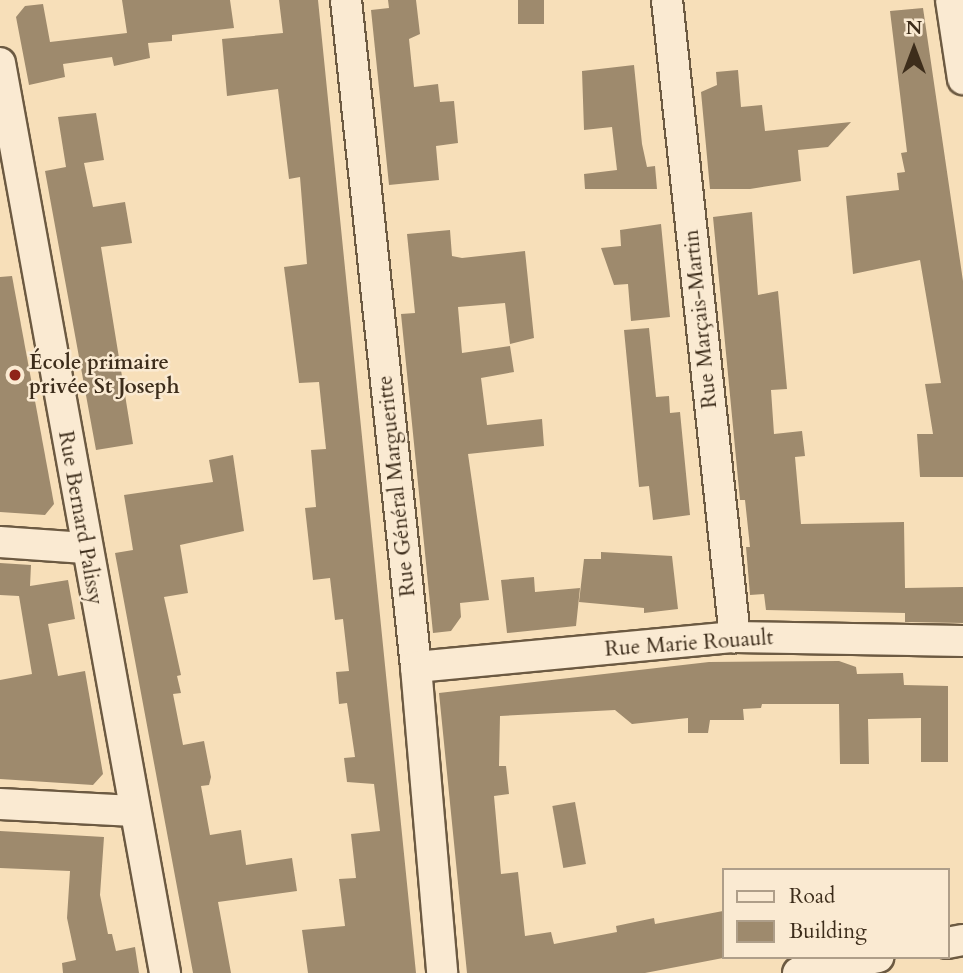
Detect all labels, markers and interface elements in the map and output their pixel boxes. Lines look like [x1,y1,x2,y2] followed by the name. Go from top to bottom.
[879,14,949,84] north arrow
[906,15,922,41] text: N
[679,228,723,410] street label: Rue Marçais-Martin
[29,350,180,400] place label: École primaire privée St Joseph
[7,367,23,383] marker: École primaire privée St Joseph
[373,374,421,598] street label: Rue Général Margueritte
[52,429,108,607] street label: Rue Bernard Palissy
[604,626,774,662] street label: Rue Marie Rouault
[722,868,949,959] legend
[789,882,835,911] text: Road
[789,917,867,946] text: Building

